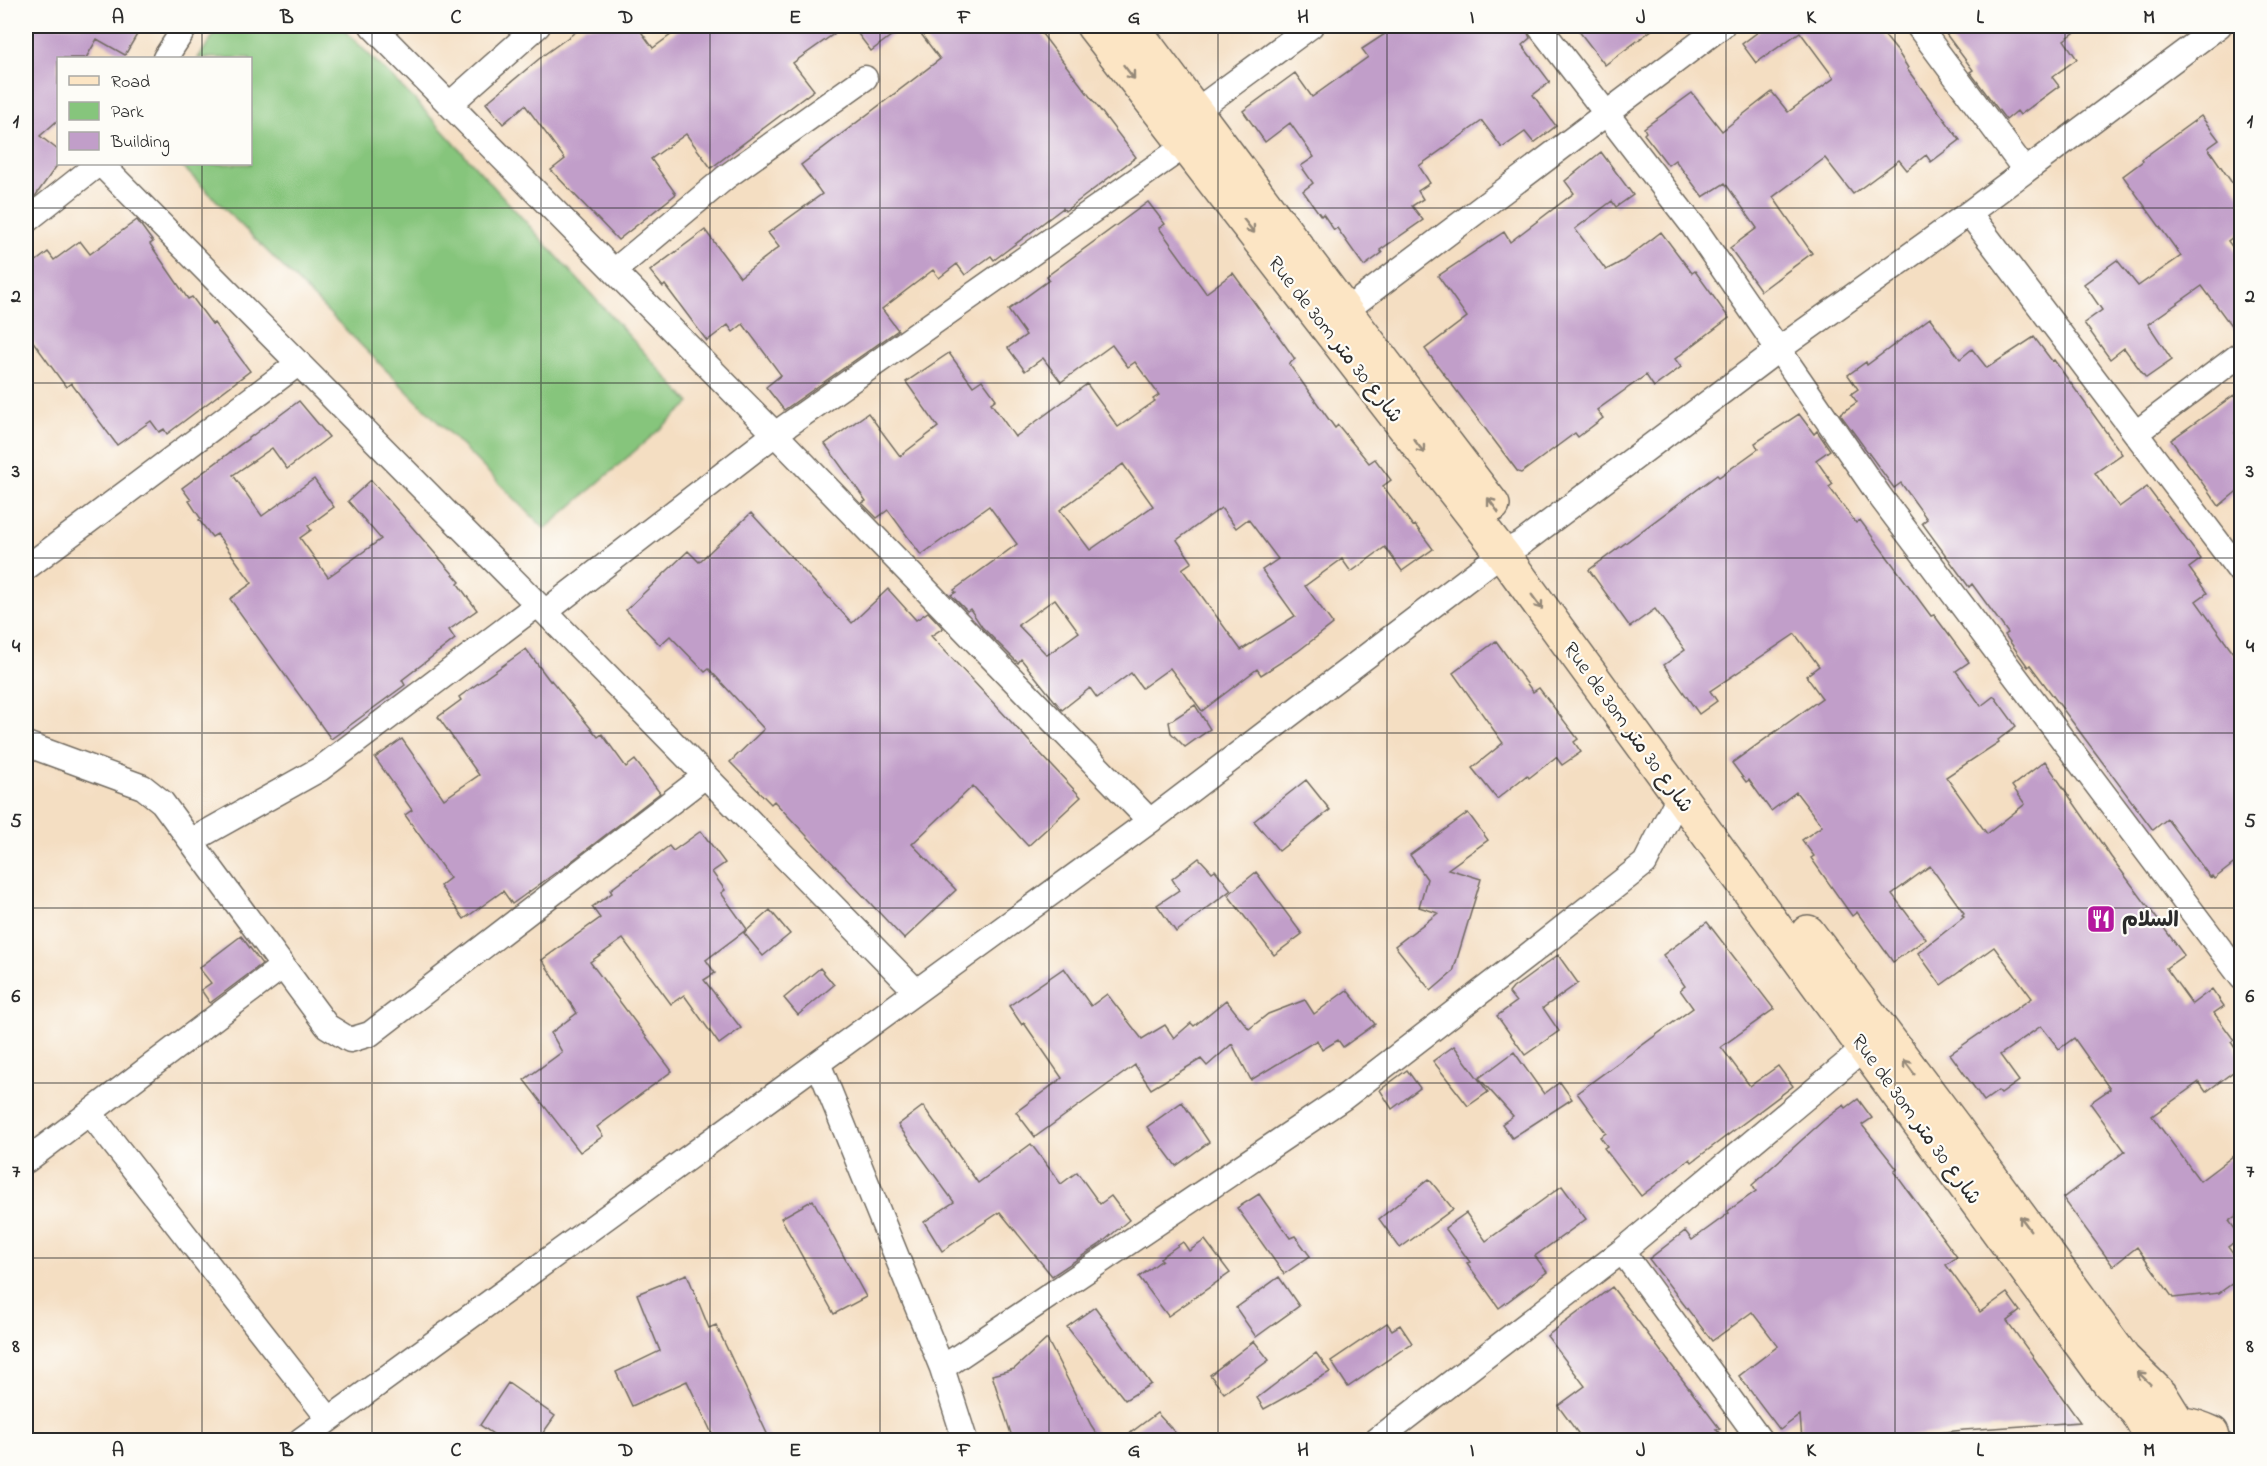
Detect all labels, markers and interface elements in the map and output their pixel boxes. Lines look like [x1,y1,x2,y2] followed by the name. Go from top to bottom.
[112,4,124,33] text: A
[279,4,294,33] text: B
[451,4,462,33] text: C
[618,4,633,33] text: D
[789,4,801,33] text: E
[957,4,971,33] text: F
[1128,4,1141,33] text: G
[1297,4,1309,33] text: H
[1470,4,1475,33] text: I
[1636,4,1646,33] text: J
[1806,4,1817,33] text: K
[1976,4,1984,33] text: L
[2143,4,2155,33] text: M
[57,57,252,165] legend
[1123,63,1136,79] one-way arrow
[111,70,150,96] text: Road
[111,100,144,126] text: Park
[13,108,20,137] text: 1
[2247,108,2254,137] text: 1
[110,130,170,157] text: Building
[1242,217,1255,233] one-way arrow
[1260,250,1409,430] street label: Rue de 30m شارع 30 متر
[10,283,21,312] text: 2
[2244,283,2255,312] text: 2
[1413,438,1426,454] one-way arrow
[11,458,20,487] text: 3
[2245,458,2254,487] text: 3
[1487,497,1500,513] one-way arrow
[1531,593,1543,609] one-way arrow
[12,633,21,662] text: 4
[2246,633,2255,662] text: 4
[1555,636,1700,820] street label: Rue de 30m شارع 30 متر
[10,808,22,837] text: 5
[2244,808,2256,837] text: 5
[2085,903,2117,935] restaurant icon: السلام
[2122,906,2179,936] place label: السلام
[12,983,21,1012] text: 6
[2246,983,2255,1012] text: 6
[1843,1028,1988,1212] street label: Rue de 30m شارع 30 متر
[1902,1059,1915,1075] one-way arrow
[12,1158,21,1187] text: 7
[2246,1158,2255,1187] text: 7
[2019,1216,2031,1232] one-way arrow
[11,1333,20,1362] text: 8
[2245,1333,2254,1362] text: 8
[2136,1370,2151,1385] one-way arrow
[112,1437,124,1466] text: A
[279,1437,294,1466] text: B
[451,1437,462,1466] text: C
[618,1437,633,1466] text: D
[789,1437,801,1466] text: E
[957,1437,971,1466] text: F
[1128,1437,1141,1466] text: G
[1297,1437,1309,1466] text: H
[1470,1437,1475,1466] text: I
[1636,1437,1646,1466] text: J
[1806,1437,1817,1466] text: K
[1976,1437,1984,1466] text: L
[2143,1437,2155,1466] text: M

